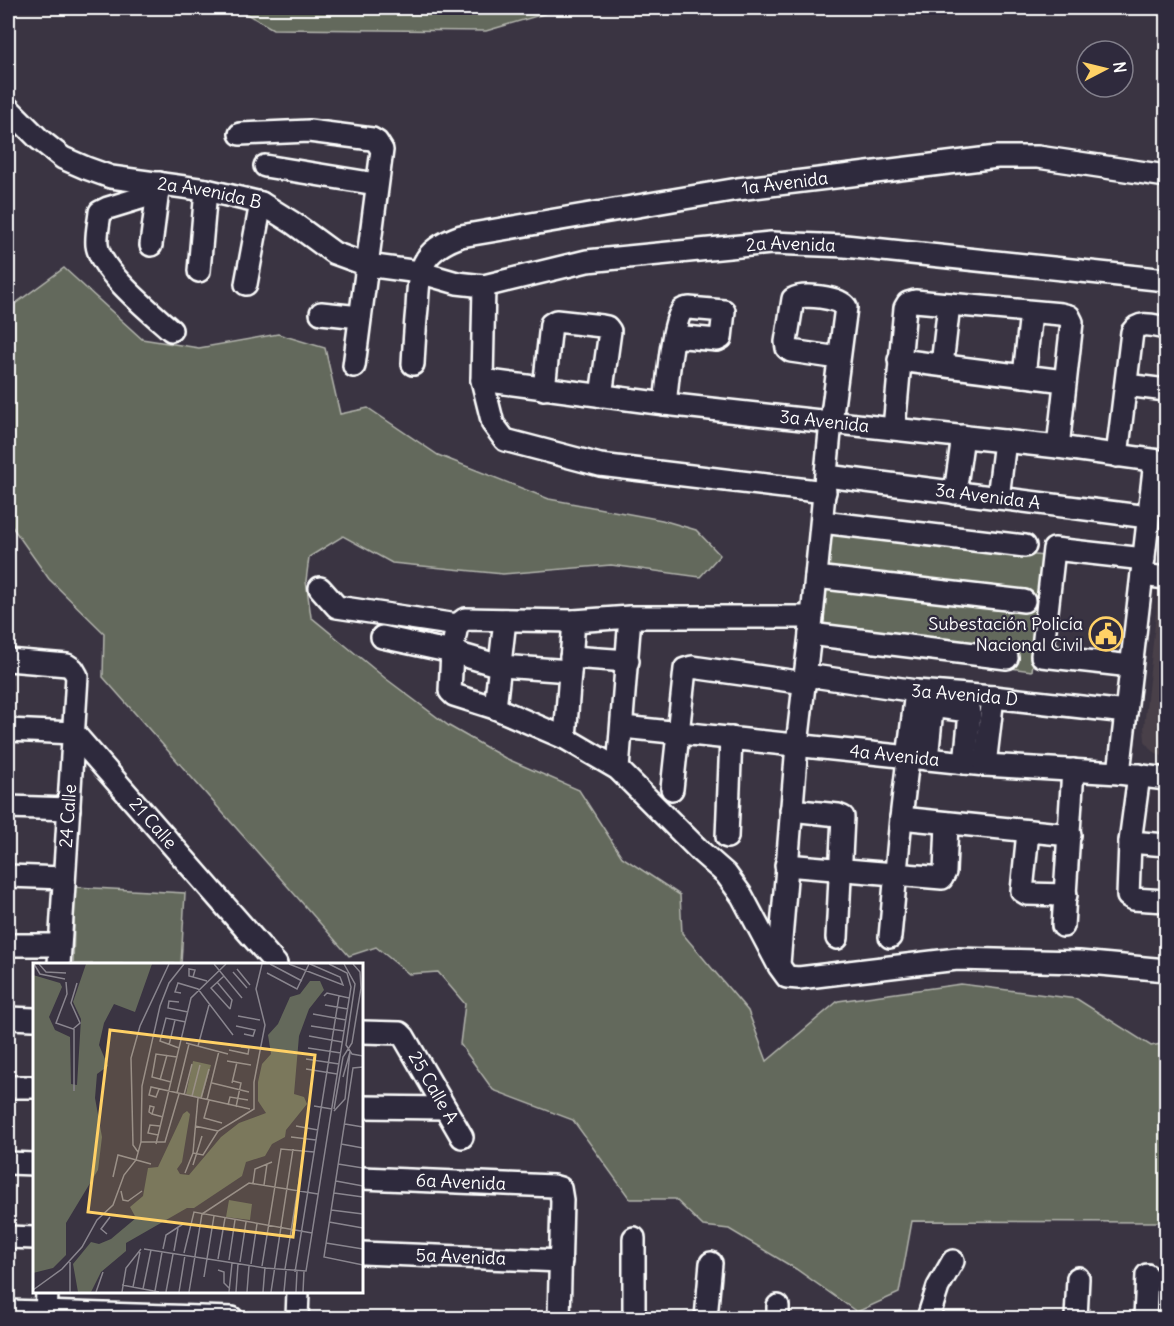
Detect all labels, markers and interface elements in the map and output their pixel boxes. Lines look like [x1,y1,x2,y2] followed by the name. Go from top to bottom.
[1075,39,1135,99] north arrow
[1109,60,1130,74] text: N
[740,166,829,199] street label: 1a Avenida
[156,171,264,214] street label: 2a Avenida B
[745,231,836,257] street label: 2a Avenida
[779,405,871,437] street label: 3a Avenida
[934,478,1042,514] street label: 3a Avenida A
[928,612,1083,656] place label: Subestación Policía Nacional Civil
[1088,616,1124,652] public building icon: Subestación Policía Nacional Civil
[910,679,1019,711] street label: 3a Avenida D
[848,739,941,771] street label: 4a Avenida
[54,783,81,849] street label: 24 Calle
[125,792,182,854] street label: 21 Calle
[33,963,363,1293] inset map
[404,1047,464,1128] street label: 25 Calle A
[415,1168,506,1195] street label: 6a Avenida
[415,1243,506,1270] street label: 5a Avenida

